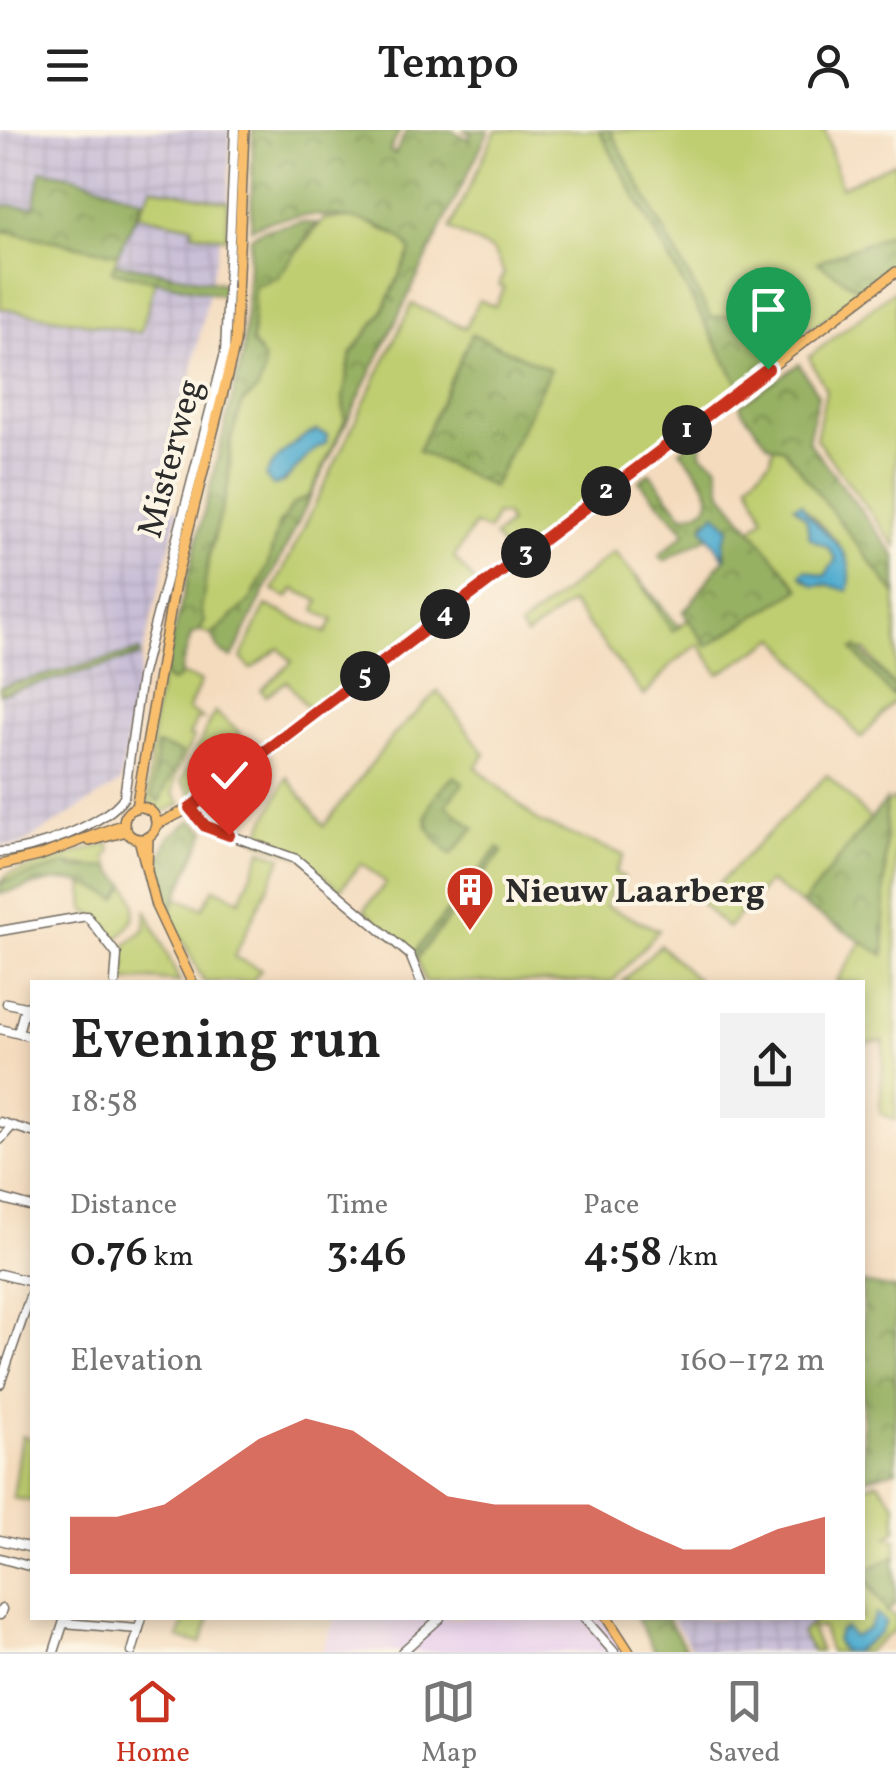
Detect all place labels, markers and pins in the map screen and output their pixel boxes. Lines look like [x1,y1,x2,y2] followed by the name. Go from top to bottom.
[726,267,811,370] pin
[662,405,712,455] pin: 1
[581,466,631,516] pin: 2
[501,528,551,578] pin: 3
[420,589,470,639] pin: 4
[340,651,390,701] pin: 5
[187,733,272,836] pin
[444,864,496,932] building icon: Nieuw Laarberg
[505,869,765,917] place label: Nieuw Laarberg

